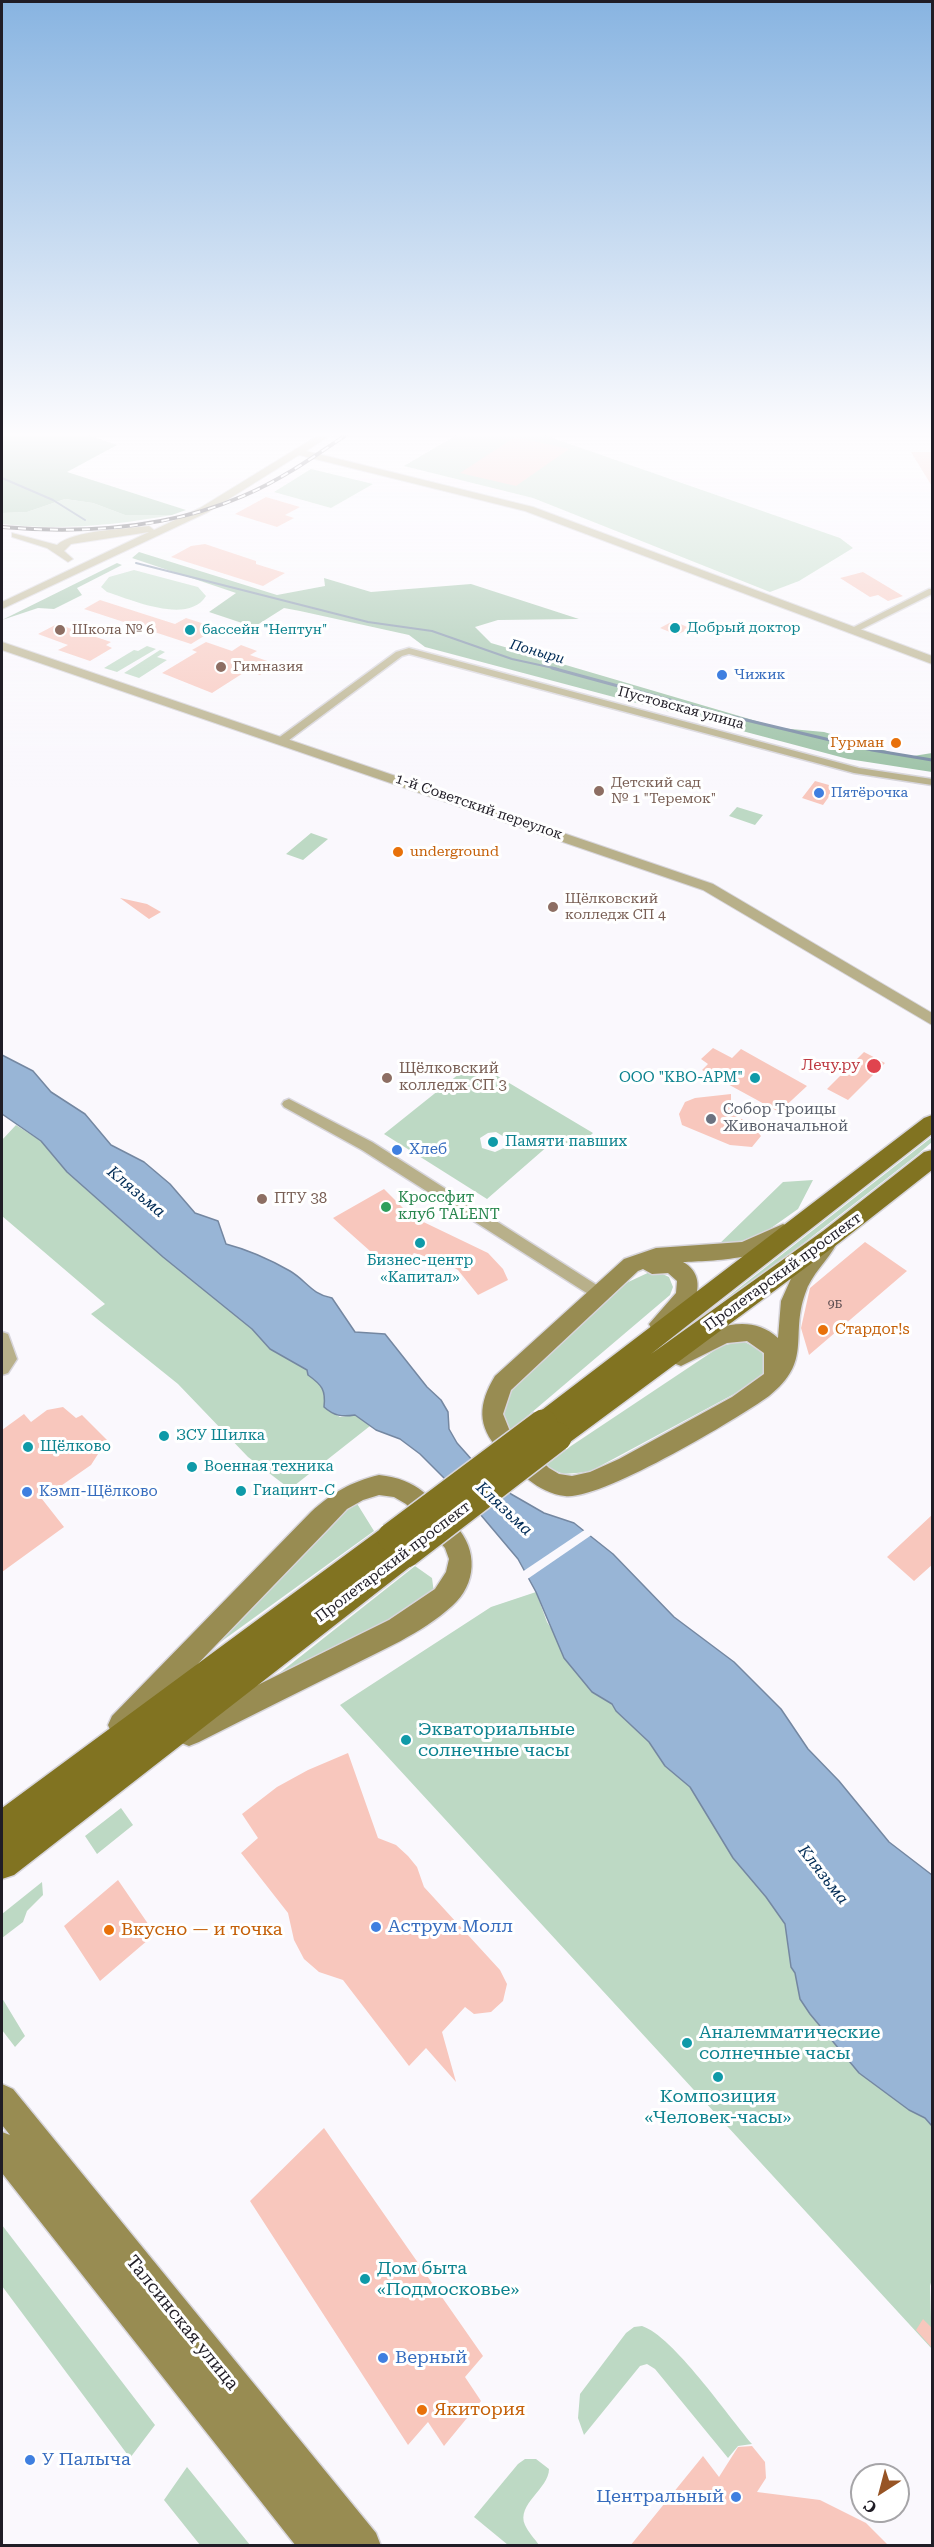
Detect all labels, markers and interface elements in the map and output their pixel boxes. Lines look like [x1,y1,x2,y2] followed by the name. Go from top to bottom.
[687,620,800,636] place label: Добрый доктор
[668,621,682,635] marker: Добрый доктор
[72,622,154,638] place label: Школа № 6
[202,622,327,638] place label: бассейн "Нептун"
[53,623,67,637] marker: Школа № 6
[183,623,197,637] marker: бассейн "Нептун"
[508,636,566,668] water label: Поныри
[233,659,303,675] place label: Гимназия
[214,660,228,674] marker: Гимназия
[734,667,785,683] place label: Чижик
[715,668,729,682] marker: Чижик
[616,683,746,733] street label: Пустовская улица
[830,735,884,751] place label: Гурман
[889,736,903,750] marker: Гурман
[393,770,565,844] street label: 1-й Советский переулок
[611,775,716,808] place label: Детский сад № 1 "Теремок"
[592,784,606,798] marker: Детский сад № 1 "Теремок"
[831,785,908,801] place label: Пятёрочка
[812,786,826,800] marker: Пятёрочка
[410,844,499,860] place label: underground
[391,845,405,859] marker: underground
[565,891,666,924] place label: Щёлковский колледж СП 4
[546,900,560,914] marker: Щёлковский колледж СП 4
[801,1057,860,1075] place label: Лечу.ру
[865,1057,883,1075] marker: Лечу.ру
[399,1060,507,1095] place label: Щёлковский колледж СП 3
[619,1069,743,1087] place label: ООО "КВО-АРМ"
[380,1071,394,1085] marker: Щёлковский колледж СП 3
[748,1071,762,1085] marker: ООО "КВО-АРМ"
[723,1101,848,1136] place label: Собор Троицы Живоначальной
[704,1112,718,1126] marker: Собор Троицы Живоначальной
[505,1133,627,1151] place label: Памяти павших
[486,1135,500,1149] marker: Памяти павших
[409,1141,447,1159] place label: Хлеб
[390,1143,404,1157] marker: Хлеб
[103,1162,169,1222] water label: Клязьма
[398,1189,500,1224] place label: Кроссфит клуб TALENT
[274,1190,327,1208] place label: ПТУ 38
[255,1192,269,1206] marker: ПТУ 38
[379,1200,393,1214] marker: Кроссфит клуб TALENT
[701,1209,865,1335] street label: Пролетарский проспект
[413,1236,427,1250] marker: Бизнес-центр «Капитал»
[367,1252,473,1287] place label: Бизнес-центр «Капитал»
[828,1297,842,1311] house number: 9Б
[835,1321,910,1339] place label: Стардог!s
[816,1323,830,1337] marker: Стардог!s
[176,1427,265,1445] place label: ЗСУ Шилка
[157,1429,171,1443] marker: ЗСУ Шилка
[40,1438,111,1456] place label: Щёлково
[21,1440,35,1454] marker: Щёлково
[204,1458,334,1476] place label: Военная техника
[185,1460,199,1474] marker: Военная техника
[472,1478,536,1540] water label: Клязьма
[253,1482,335,1500] place label: Гиацинт-С
[39,1483,158,1501] place label: Кэмп-Щёлково
[234,1484,248,1498] marker: Гиацинт-С
[20,1485,34,1499] marker: Кэмп-Щёлково
[312,1498,474,1626] street label: Пролетарский проспект
[418,1719,575,1762] place label: Экваториальные солнечные часы
[399,1733,413,1747] marker: Экваториальные солнечные часы
[794,1842,852,1908] water label: Клязьма
[388,1916,513,1938] place label: Аструм Молл
[121,1919,282,1941] place label: Вкусно — и точка
[369,1920,383,1934] marker: Аструм Молл
[102,1923,116,1937] marker: Вкусно — и точка
[699,2022,880,2064] place label: Аналемматические солнечные часы
[680,2036,694,2050] marker: Аналемматические солнечные часы
[711,2070,725,2084] marker: Композиция «Человек-часы»
[645,2086,791,2128] place label: Композиция «Человек-часы»
[121,2251,243,2395] street label: Талсинская улица
[377,2258,519,2300] place label: Дом быта «Подмосковье»
[358,2272,372,2286] marker: Дом быта «Подмосковье»
[395,2347,467,2369] place label: Верный
[376,2351,390,2365] marker: Верный
[434,2399,525,2421] place label: Якитория
[415,2403,429,2417] marker: Якитория
[42,2449,131,2471] place label: У Палыча
[23,2453,37,2467] marker: У Палыча
[850,2463,910,2523] north arrow
[596,2486,724,2508] place label: Центральный
[729,2490,743,2504] marker: Центральный
[860,2495,880,2517] text: С

